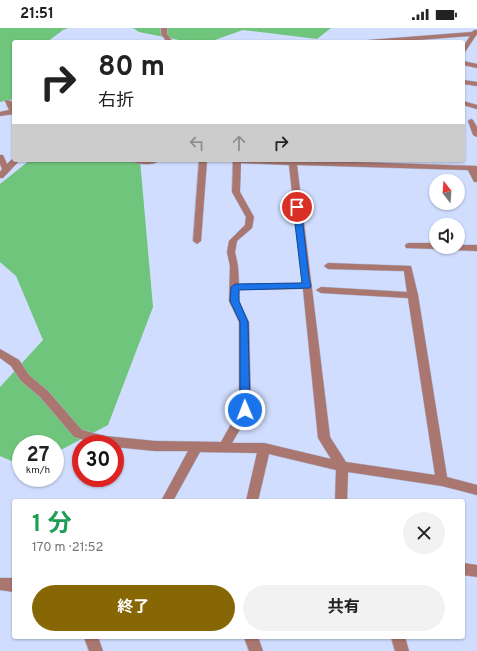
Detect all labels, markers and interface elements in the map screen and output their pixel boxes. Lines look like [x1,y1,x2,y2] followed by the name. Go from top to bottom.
[20,5,54,24] text: 21:51
[98,50,165,86] text: 80 m
[32,56,84,108] icon: right
[98,90,134,113] text: 右折
[186,132,208,154] icon: left
[228,132,250,154] icon: ahead
[270,132,292,154] icon: right
[429,174,465,210] north arrow
[429,174,465,254] map controls
[280,190,314,224] pin
[286,196,308,218] icon: arrive
[429,218,465,254] button: sound
[224,389,266,431] position arrow
[72,435,124,487] speed limit sign: 30
[27,443,49,469] text: 27
[26,464,50,477] text: km/h
[32,510,72,540] text: 1 分
[403,512,445,554] button: close
[32,540,103,556] text: 170 m · 21:52
[32,585,235,631] button: 終了
[243,585,445,631] button: 共有

